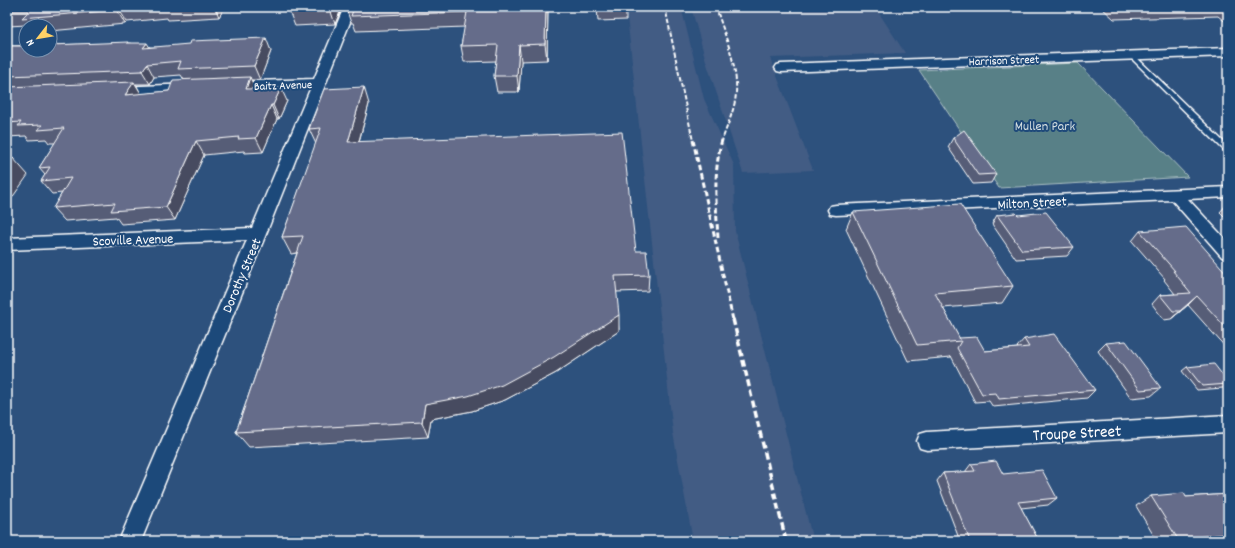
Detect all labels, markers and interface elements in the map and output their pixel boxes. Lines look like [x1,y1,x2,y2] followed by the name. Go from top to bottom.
[18,18,58,58] north arrow
[23,35,39,49] text: N
[968,52,1040,71] street label: Harrison Street
[254,77,312,96] street label: Baitz Avenue
[1015,117,1076,137] park label: Mullen Park
[997,192,1067,216] street label: Milton Street
[92,230,174,252] street label: Scoville Avenue
[218,235,268,316] street label: Dorothy Street
[1032,421,1122,449] street label: Troupe Street

